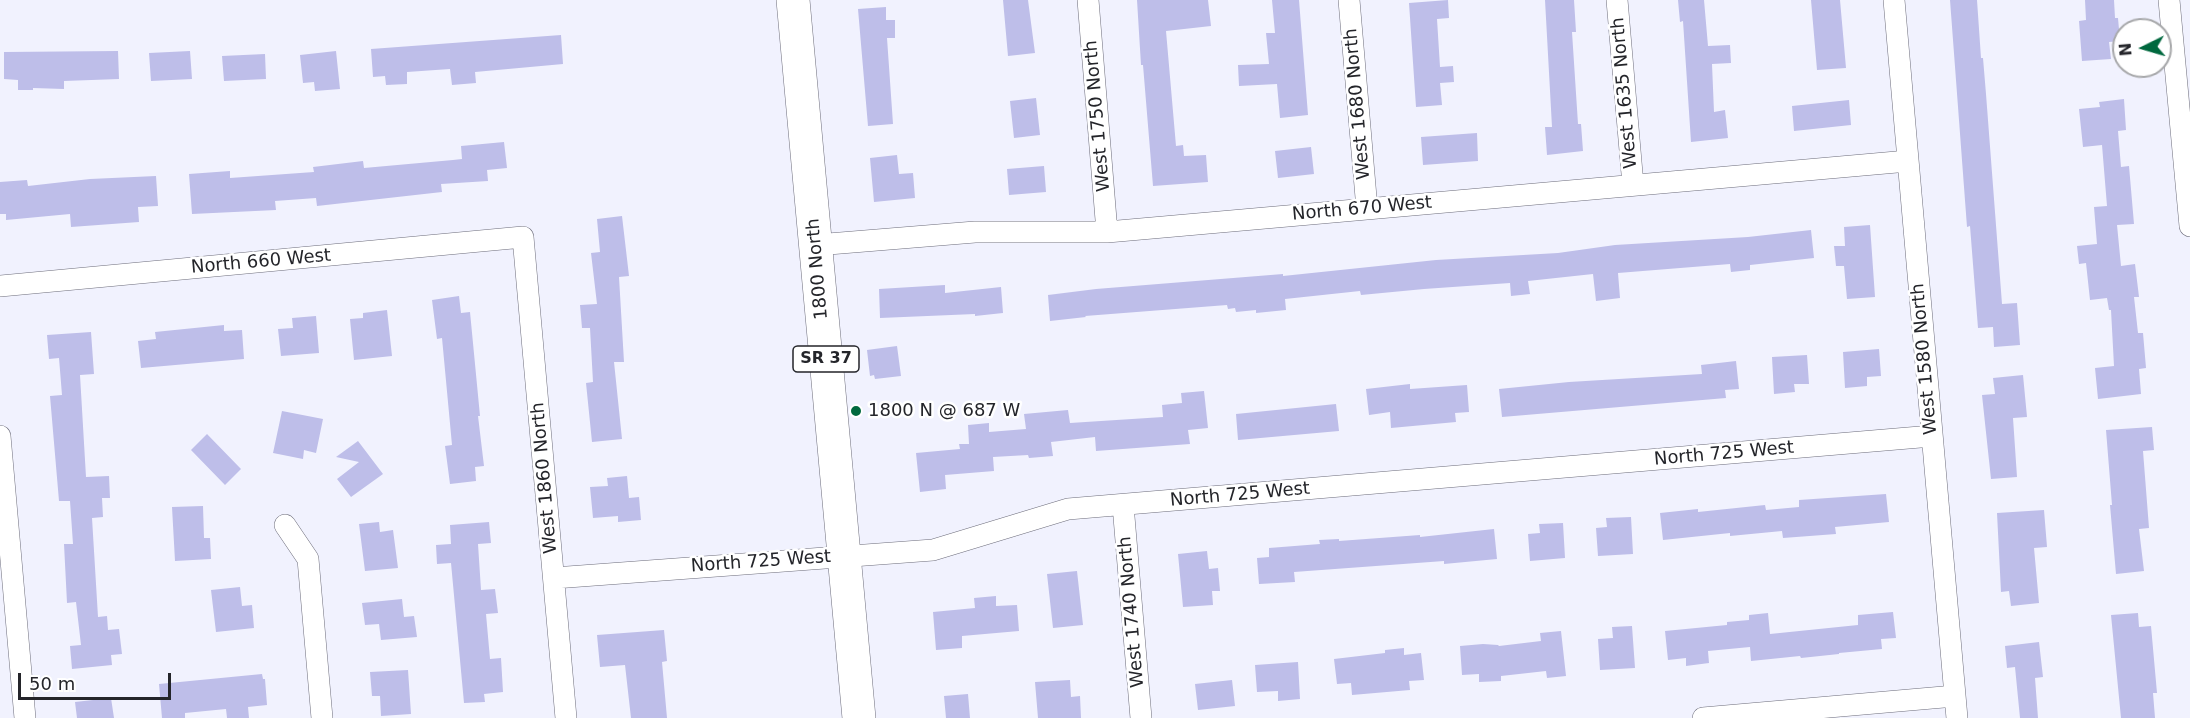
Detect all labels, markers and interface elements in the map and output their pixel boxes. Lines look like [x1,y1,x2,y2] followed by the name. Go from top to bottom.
[1608,16,1642,170] street label: West 1635 North
[2112,18,2172,78] north arrow
[1341,27,1375,181] street label: West 1680 North
[1081,39,1115,193] street label: West 1750 North
[2116,42,2136,57] text: N
[1291,192,1433,226] street label: North 670 West
[803,217,833,321] street label: 1800 North
[190,245,332,279] street label: North 660 West
[1908,282,1942,436] street label: West 1580 North
[793,346,859,372] road number: SR 37
[868,400,1020,422] place label: 1800 N @ 687 W
[528,401,562,555] street label: West 1860 North
[849,404,863,418] marker: 1800 N @ 687 W
[1653,437,1795,471] street label: North 725 West
[1169,478,1311,512] street label: North 725 West
[1115,535,1149,689] street label: West 1740 North
[690,546,832,578] street label: North 725 West
[21,661,174,699] scale bar
[29,673,75,694] text: 50 m

